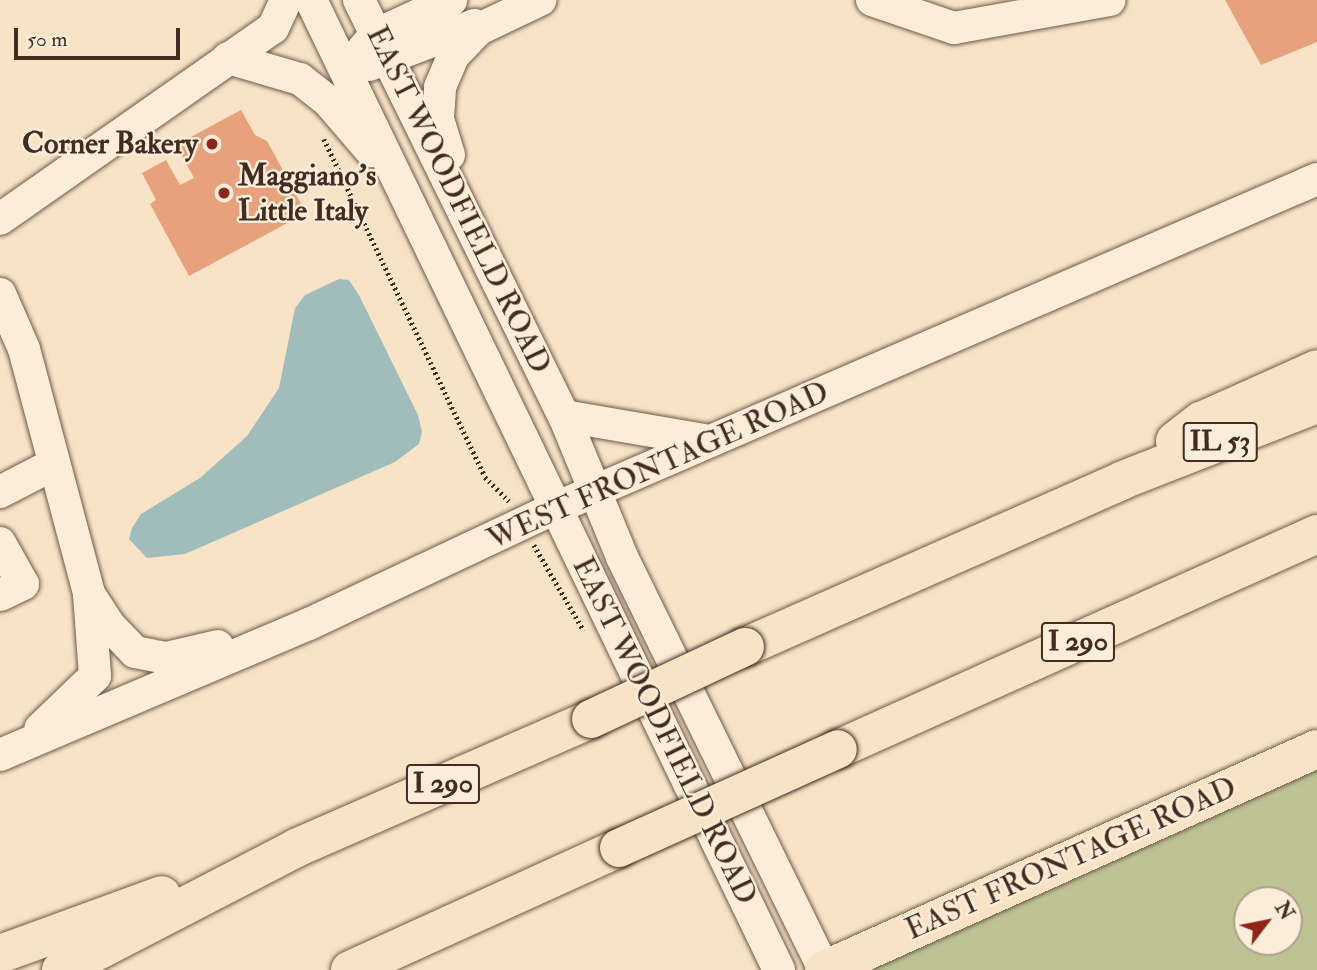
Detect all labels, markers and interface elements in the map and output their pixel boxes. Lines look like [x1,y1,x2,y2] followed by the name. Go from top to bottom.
[18,14,184,58] scale bar
[358,20,558,380] street label: EAST WOODFIELD ROAD
[27,26,68,53] text: 50 m
[22,126,198,162] place label: Corner Bakery
[204,136,220,152] marker: Corner Bakery
[238,158,376,228] place label: Maggiano's Little Italy
[216,185,232,201] marker: Maggiano's Little Italy
[482,374,834,558] street label: WEST FRONTAGE ROAD
[1182,418,1258,466] road number: IL 53
[564,551,764,911] street label: EAST WOODFIELD ROAD
[1040,618,1116,666] road number: I 290
[404,760,481,808] road number: I 290
[900,770,1242,948] street label: EAST FRONTAGE ROAD
[1233,886,1303,956] north arrow
[1269,897,1299,924] text: N

